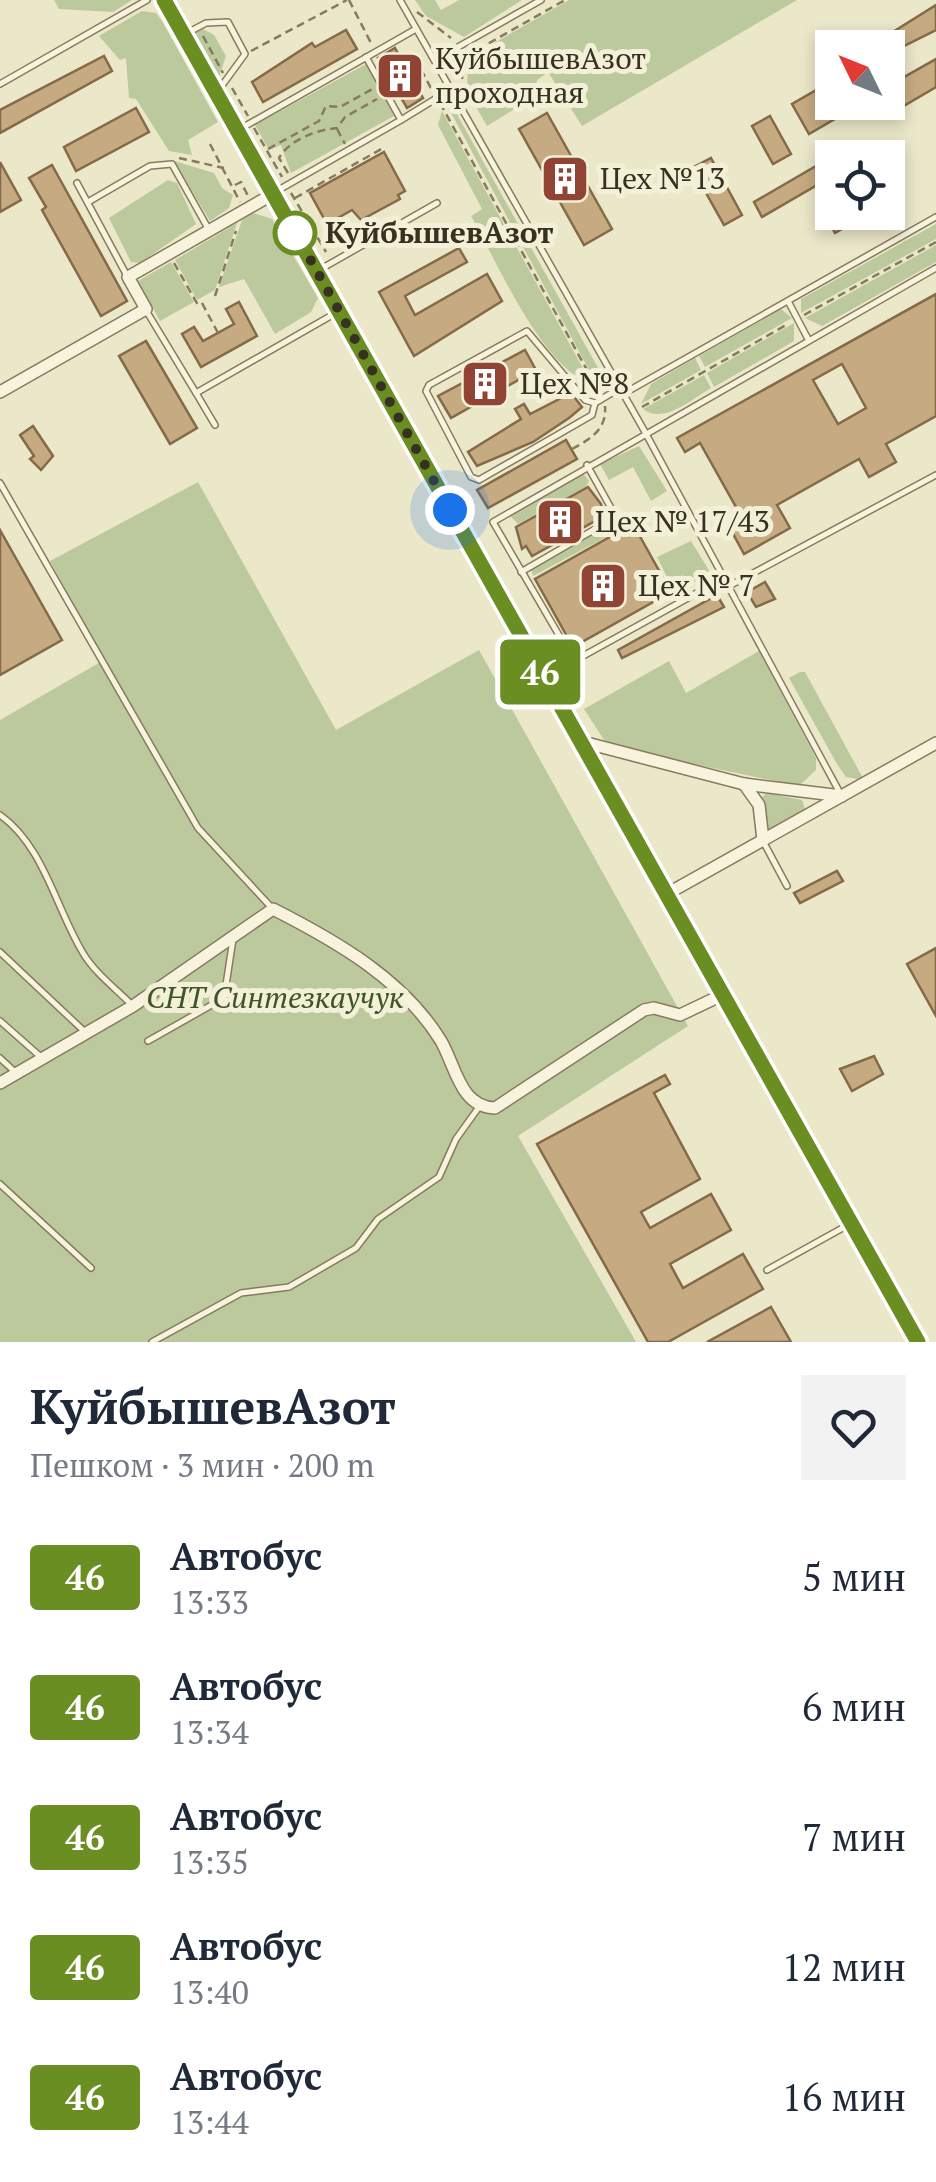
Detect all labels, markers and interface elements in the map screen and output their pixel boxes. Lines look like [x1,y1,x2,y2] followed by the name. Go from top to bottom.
[815,30,905,120] north arrow
[815,30,905,230] map controls
[435,38,646,112] place label: КуйбышевАзот проходная
[374,50,426,102] building icon: КуйбышевАзот проходная
[815,140,905,230] button: locate
[539,153,591,205] building icon: Цех №13
[600,158,725,198] place label: Цех №13
[274,212,316,254] marker: КуйбышевАзот
[325,212,554,252] place label: КуйбышевАзот
[459,358,511,410] building icon: Цех №8
[520,363,629,403] place label: Цех №8
[425,485,475,535] your location
[534,496,586,548] building icon: Цех № 17/43
[595,501,770,541] place label: Цех № 17/43
[577,560,629,612] building icon: Цех № 7
[638,565,754,605] place label: Цех № 7
[495,640,585,704] line badge: 46
[520,649,560,695] text: 46
[146,977,404,1017] park label: СНТ Синтезкаучук
[30,1374,396,1438] text: КуйбышевАзот
[801,1375,906,1480] button: heart
[30,1444,374,1486] text: Пешком · 3 мин · 200 m
[170,1531,322,1581] text: Автобус
[802,1552,906,1602] text: 5 мин
[65,1554,105,1600] text: 46
[170,1581,249,1623] text: 13:33
[170,1661,322,1711] text: Автобус
[802,1682,906,1732] text: 6 мин
[65,1684,105,1730] text: 46
[170,1711,249,1753] text: 13:34
[170,1791,322,1841] text: Автобус
[802,1812,906,1862] text: 7 мин
[65,1814,105,1860] text: 46
[170,1841,249,1883] text: 13:35
[170,1921,322,1971] text: Автобус
[782,1942,906,1992] text: 12 мин
[65,1944,105,1990] text: 46
[170,1971,249,2013] text: 13:40
[170,2051,322,2101] text: Автобус
[782,2072,906,2122] text: 16 мин
[65,2074,105,2120] text: 46
[170,2101,249,2143] text: 13:44

